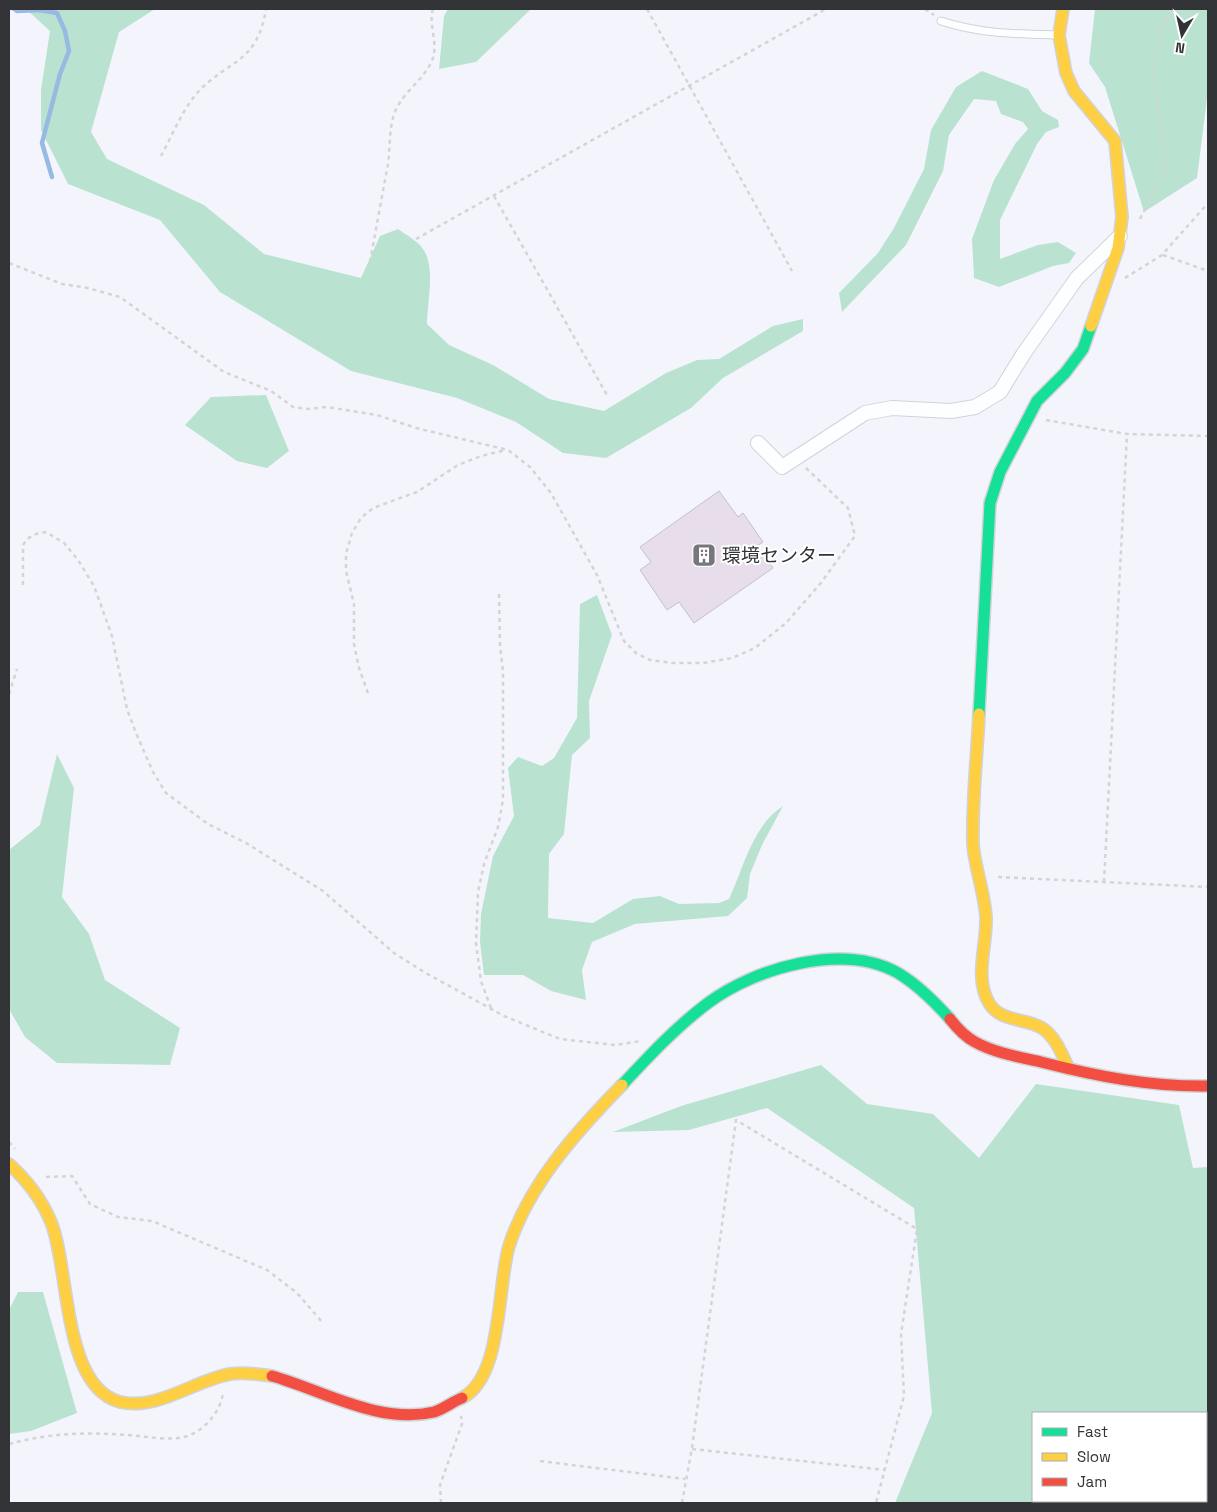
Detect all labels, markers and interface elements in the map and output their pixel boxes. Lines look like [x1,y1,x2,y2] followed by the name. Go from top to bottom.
[1157,10,1207,60] north arrow
[1174,38,1186,57] text: N
[691,542,717,568] building icon: 環境センター
[722,543,836,568] place label: 環境センター
[1032,1412,1207,1502] legend
[1077,1422,1108,1441] text: Fast
[1077,1447,1111,1466] text: Slow
[1077,1472,1107,1491] text: Jam

